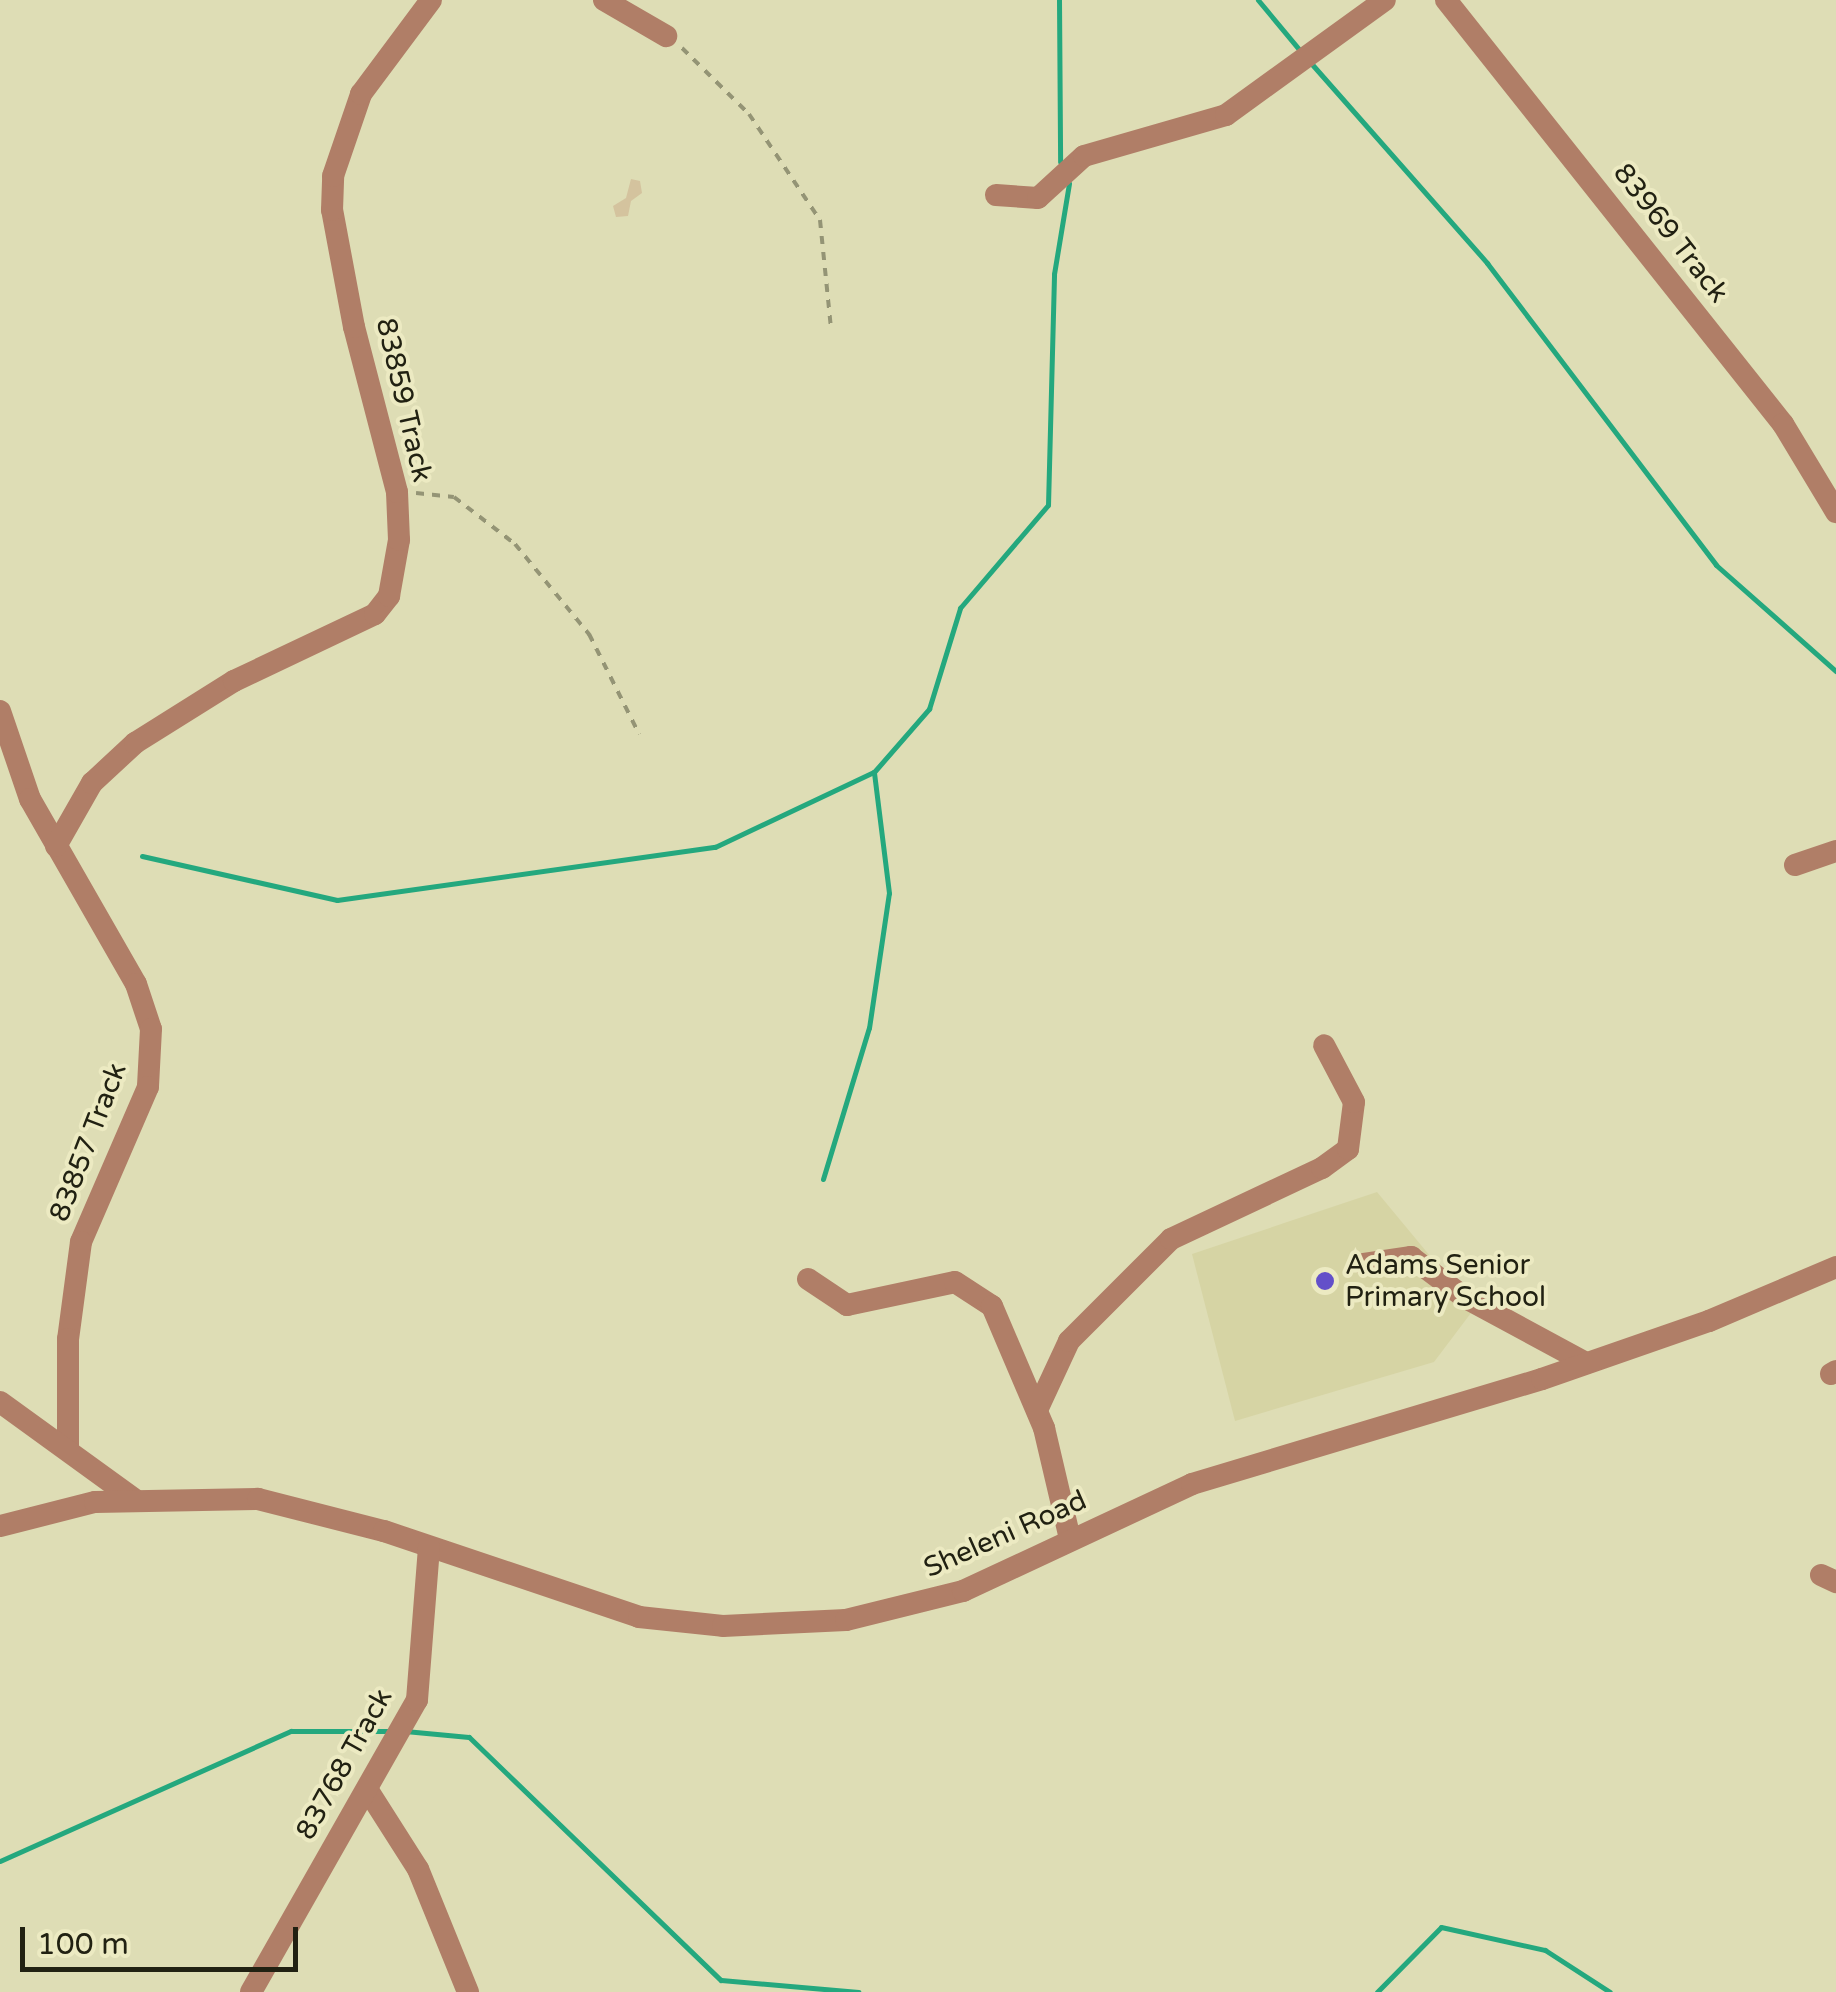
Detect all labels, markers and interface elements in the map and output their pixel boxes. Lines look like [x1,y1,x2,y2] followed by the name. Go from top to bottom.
[1606,157,1736,309] street label: 83969 Track
[369,315,439,485] street label: 83859 Track
[42,1058,134,1226] street label: 83857 Track
[1345,1248,1546,1314] place label: Adams Senior Primary School
[1314,1270,1336,1292] marker: Adams Senior Primary School
[919,1483,1091,1585] street label: Sheleni Road
[289,1683,399,1845] street label: 83768 Track
[25,1907,302,1969] scale bar
[37,1926,129,1963] text: 100 m

